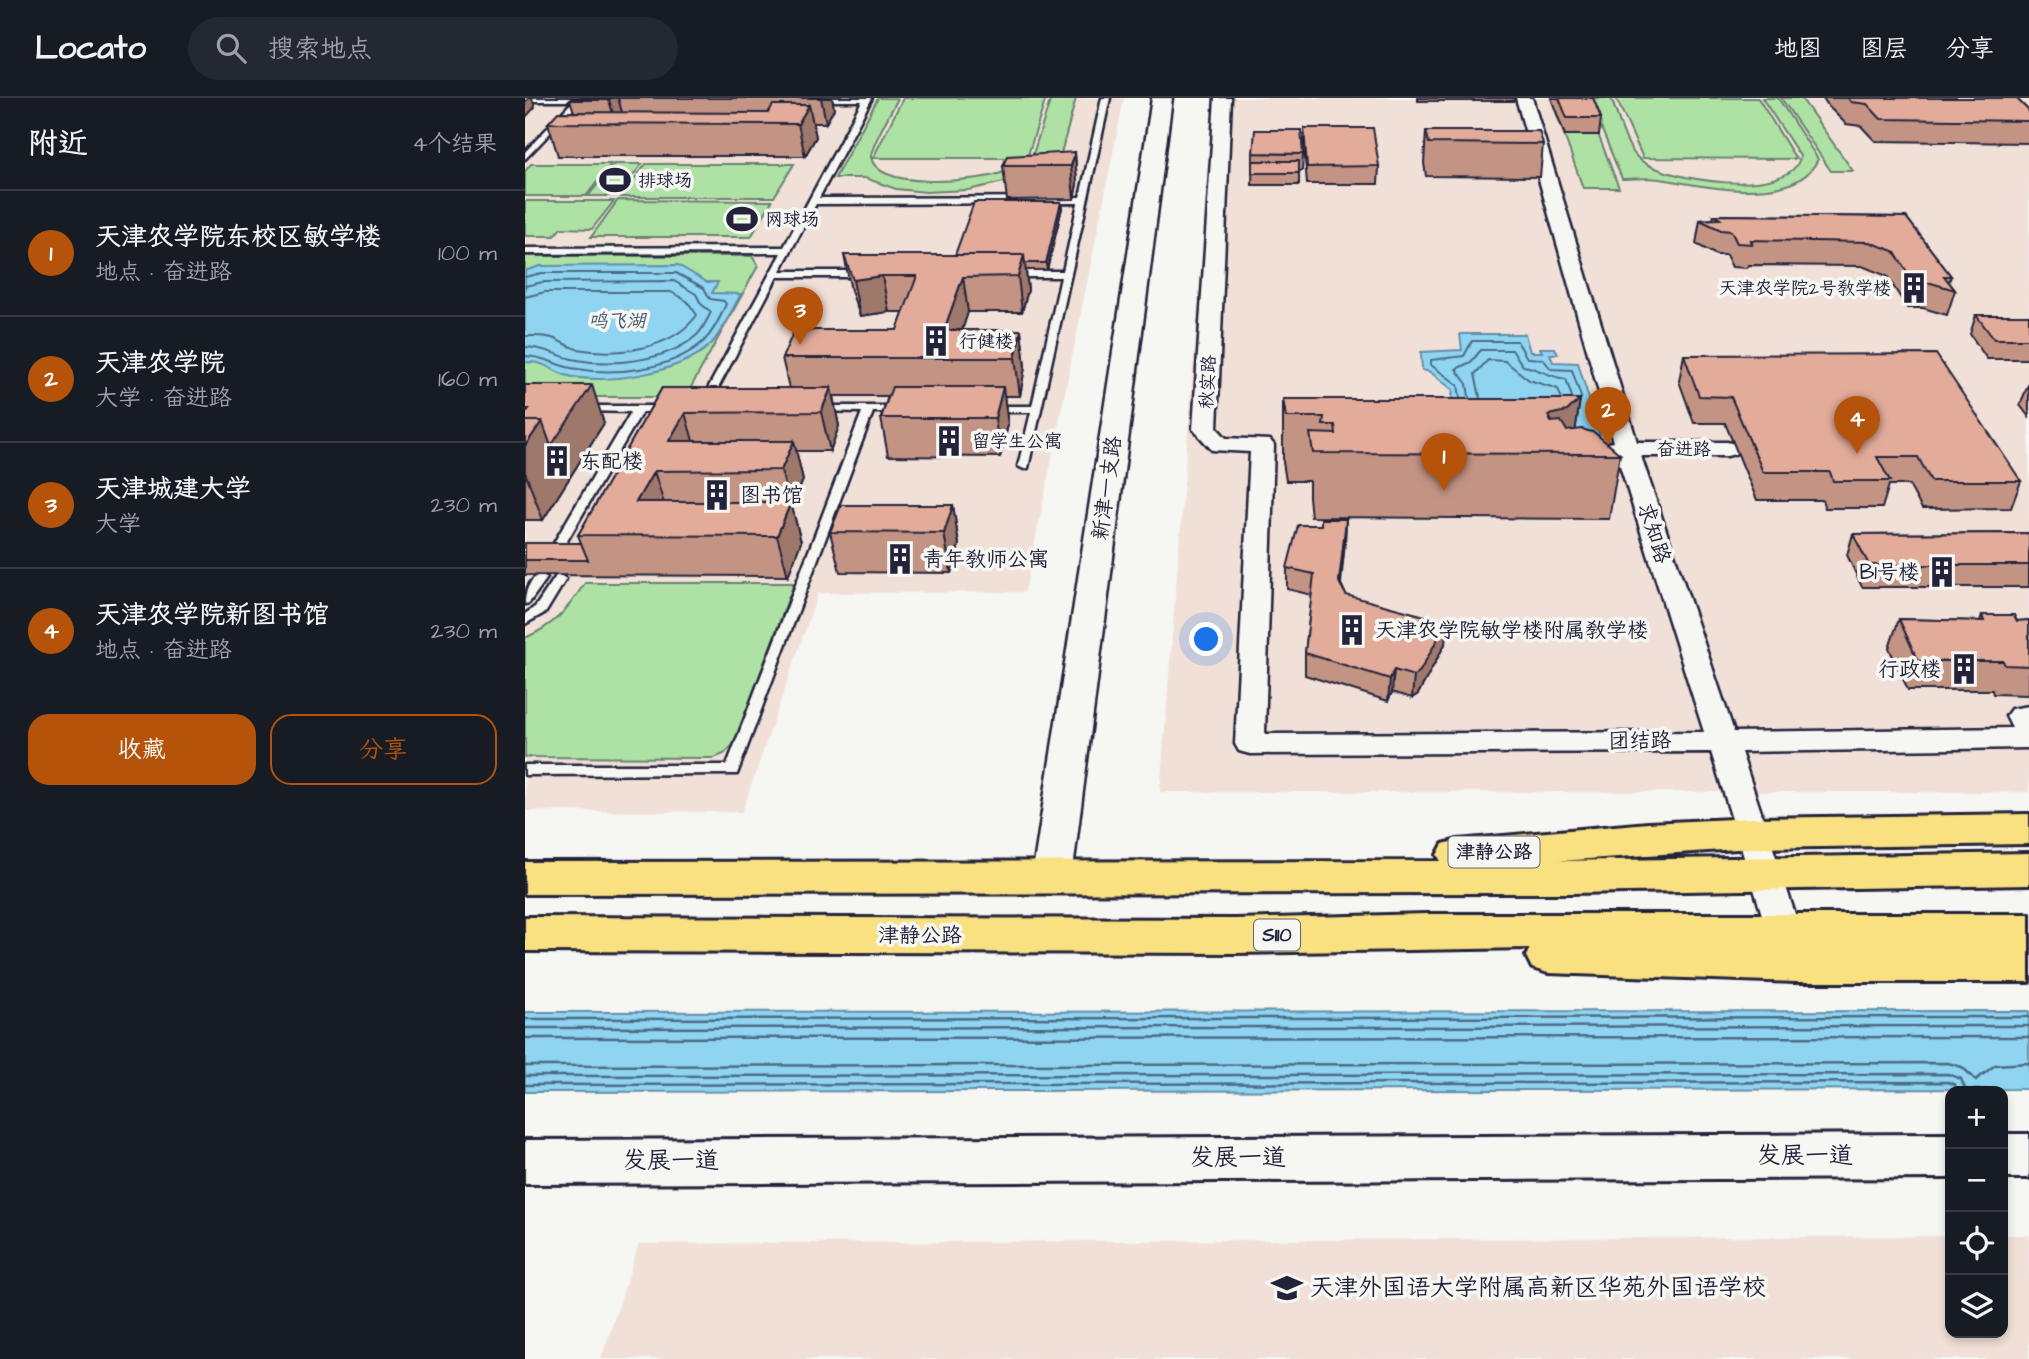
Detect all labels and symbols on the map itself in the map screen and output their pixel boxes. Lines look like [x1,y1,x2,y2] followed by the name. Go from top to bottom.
[598,163,632,197] sports icon: 排球场
[638,168,692,193] place label: 排球场
[725,202,759,236] sports icon: 网球场
[765,207,819,232] place label: 网球场
[1897,271,1931,305] building icon: 天津农学院2号教学楼
[1719,276,1891,301] place label: 天津农学院2号教学楼
[777,287,823,345] pin: 3
[588,308,647,335] water label: 鸣飞湖
[919,324,953,358] building icon: 行健楼
[959,329,1013,354] place label: 行健楼
[1194,354,1222,410] street label: 秋实路
[1585,387,1631,445] pin: 2
[1834,396,1880,454] pin: 4
[932,424,966,458] building icon: 留学生公寓
[972,429,1062,454] place label: 留学生公寓
[1421,433,1467,491] pin: 1
[1085,434,1129,542] street label: 新津一支路
[1657,437,1711,462] street label: 奋进路
[540,444,574,478] building icon: 东配楼
[580,447,643,476] place label: 东配楼
[700,478,734,512] building icon: 图书馆
[740,481,803,510] place label: 图书馆
[1630,499,1678,567] street label: 求知路
[883,542,917,576] building icon: 青年教师公寓
[923,545,1049,574] place label: 青年教师公寓
[1925,555,1959,589] building icon: B1号楼
[1859,558,1919,587] place label: B1号楼
[1335,613,1369,647] building icon: 天津农学院敏学楼附属教学楼
[1375,616,1648,645] place label: 天津农学院敏学楼附属教学楼
[1189,622,1223,656] your location
[1947,652,1981,686] building icon: 行政楼
[1878,655,1941,684] place label: 行政楼
[1608,726,1672,756] street label: 团结路
[1448,836,1539,867] road number: 津静公路
[1254,920,1300,950] road number: S110
[878,921,962,950] street label: 津静公路
[1757,1139,1853,1173] street label: 发展一道
[1190,1141,1286,1175] street label: 发展一道
[623,1144,719,1178] street label: 发展一道
[1270,1271,1304,1305] school or university icon: 天津外国语大学附属高新区华苑外国语学校
[1310,1271,1766,1305] place label: 天津外国语大学附属高新区华苑外国语学校

